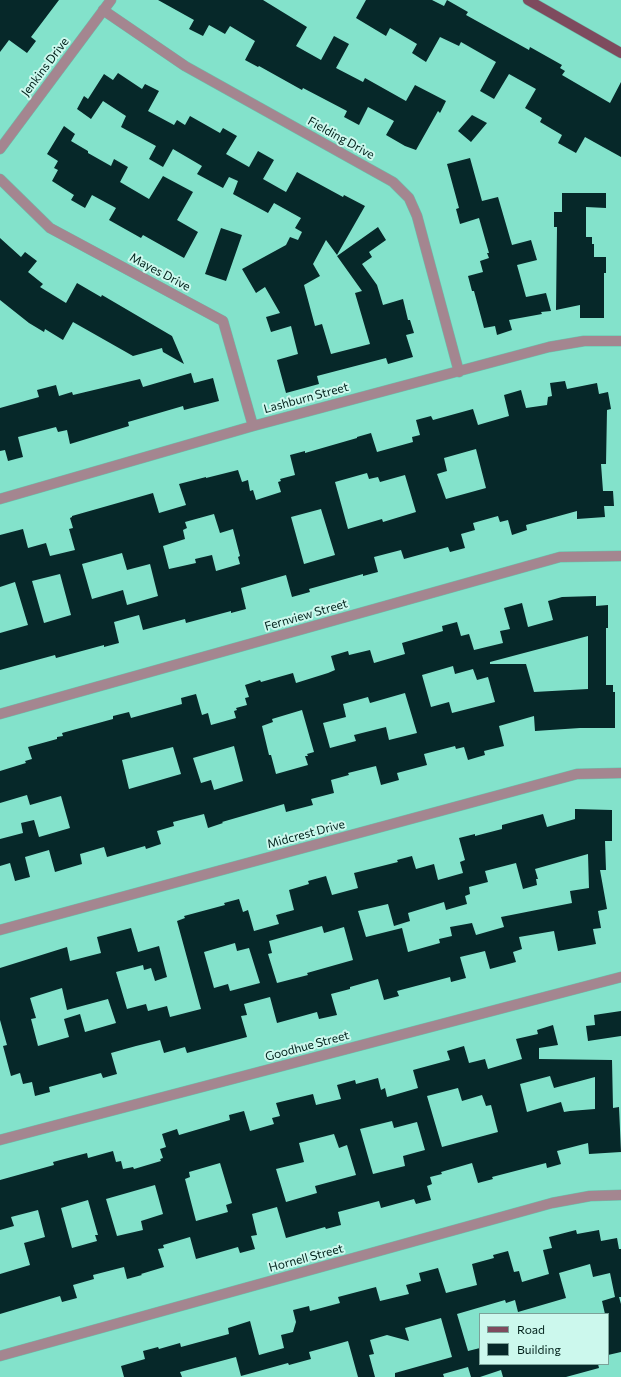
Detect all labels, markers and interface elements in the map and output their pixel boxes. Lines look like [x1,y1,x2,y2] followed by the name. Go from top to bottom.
[18,35,72,99] street label: Jenkins Drive
[305,114,377,162] street label: Fielding Drive
[127,250,193,294] street label: Mayes Drive
[262,380,350,416] street label: Lashburn Street
[263,596,349,634] street label: Fernview Street
[266,817,346,851] street label: Midcrest Drive
[264,1028,350,1064] street label: Goodhue Street
[267,1241,345,1275] street label: Hornell Street
[479,1313,609,1365] legend
[517,1322,545,1336] text: Road
[517,1342,561,1356] text: Building

